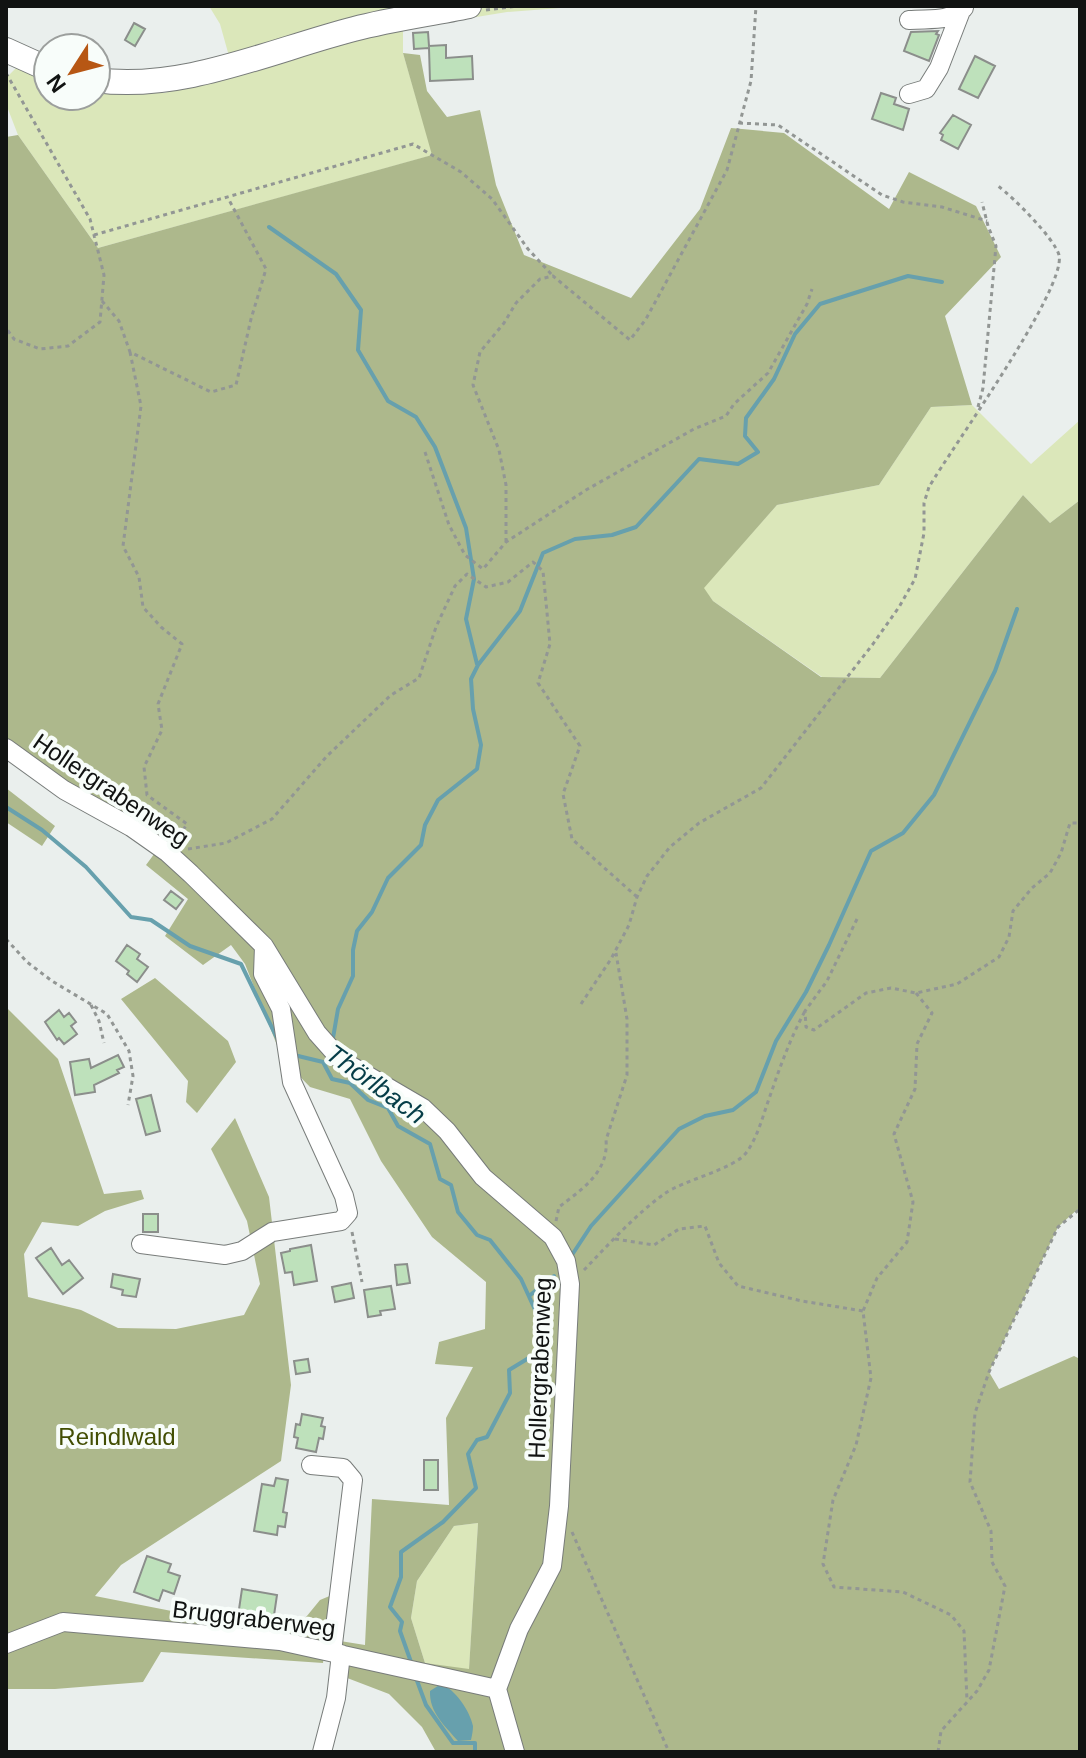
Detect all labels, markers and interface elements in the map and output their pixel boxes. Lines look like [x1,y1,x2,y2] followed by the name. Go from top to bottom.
[32,32,112,112] north arrow
[41,70,71,97] text: N
[29,728,194,852] street label: Hollergrabenweg
[320,1038,432,1130] water label: Thörlbach
[523,1277,556,1459] street label: Hollergrabenweg
[58,1423,176,1450] park label: Reindlwald
[171,1595,337,1642] street label: Bruggraberweg

